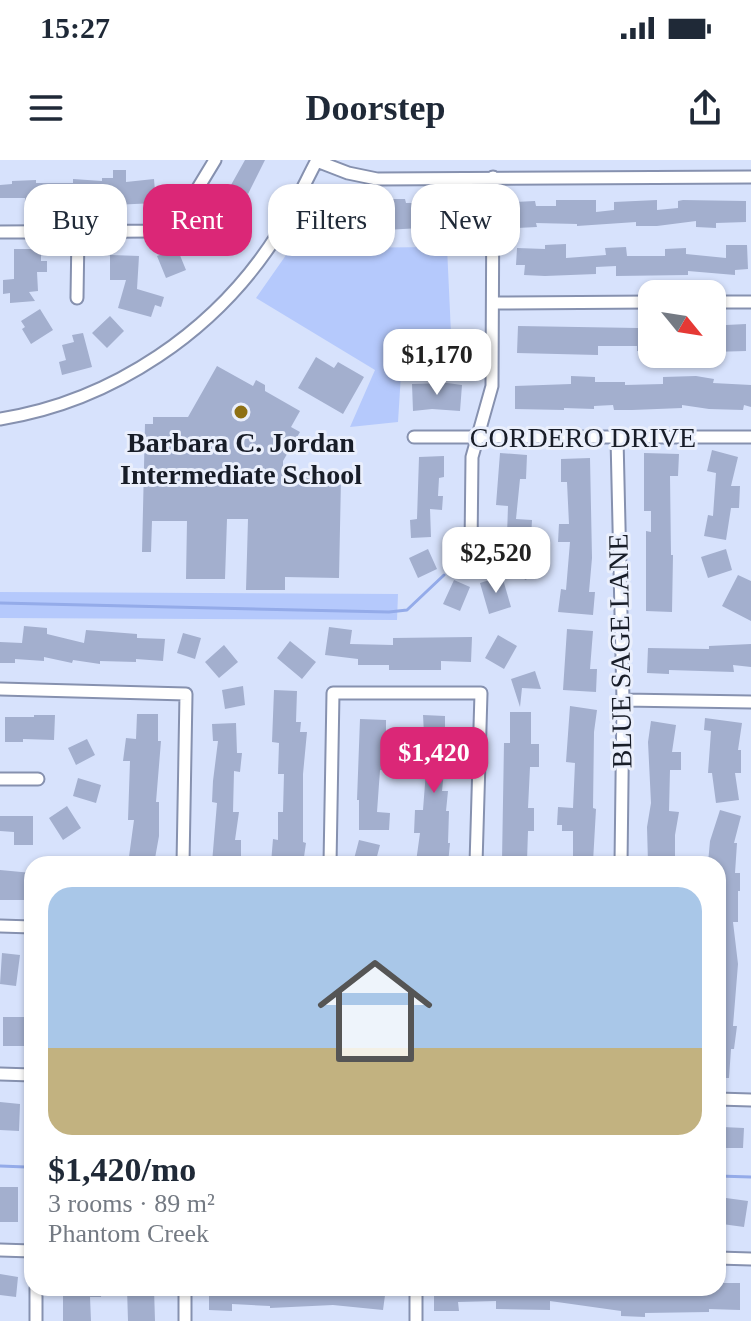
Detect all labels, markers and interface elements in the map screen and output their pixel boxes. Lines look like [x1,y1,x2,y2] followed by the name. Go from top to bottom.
[40,11,110,44] text: 15:27
[24,86,68,130] icon: menu
[683,86,727,130] icon: share
[306,88,445,128] text: Doorstep
[24,184,127,256] chip: Buy
[143,184,252,256] chip: Rent
[268,184,395,256] chip: Filters
[411,184,520,256] chip: New
[638,280,726,368] north arrow
[638,280,726,368] map controls
[372,329,502,397] pin: $1,170
[401,340,473,369] text: $1,170
[232,403,250,421] marker: Barbara C. Jordan Intermediate School
[470,422,696,453] street label: CORDERO DRIVE
[120,427,362,490] place label: Barbara C. Jordan Intermediate School
[431,527,561,595] pin: $2,520
[602,533,638,769] street label: BLUE SAGE LANE
[460,538,532,567] text: $2,520
[369,727,499,795] pin: $1,420
[398,738,470,767] text: $1,420
[303,939,447,1083] icon: home
[48,1151,196,1188] text: $1,420/mo
[48,1189,215,1218] text: 3 rooms · 89 m²
[48,1219,209,1248] text: Phantom Creek

